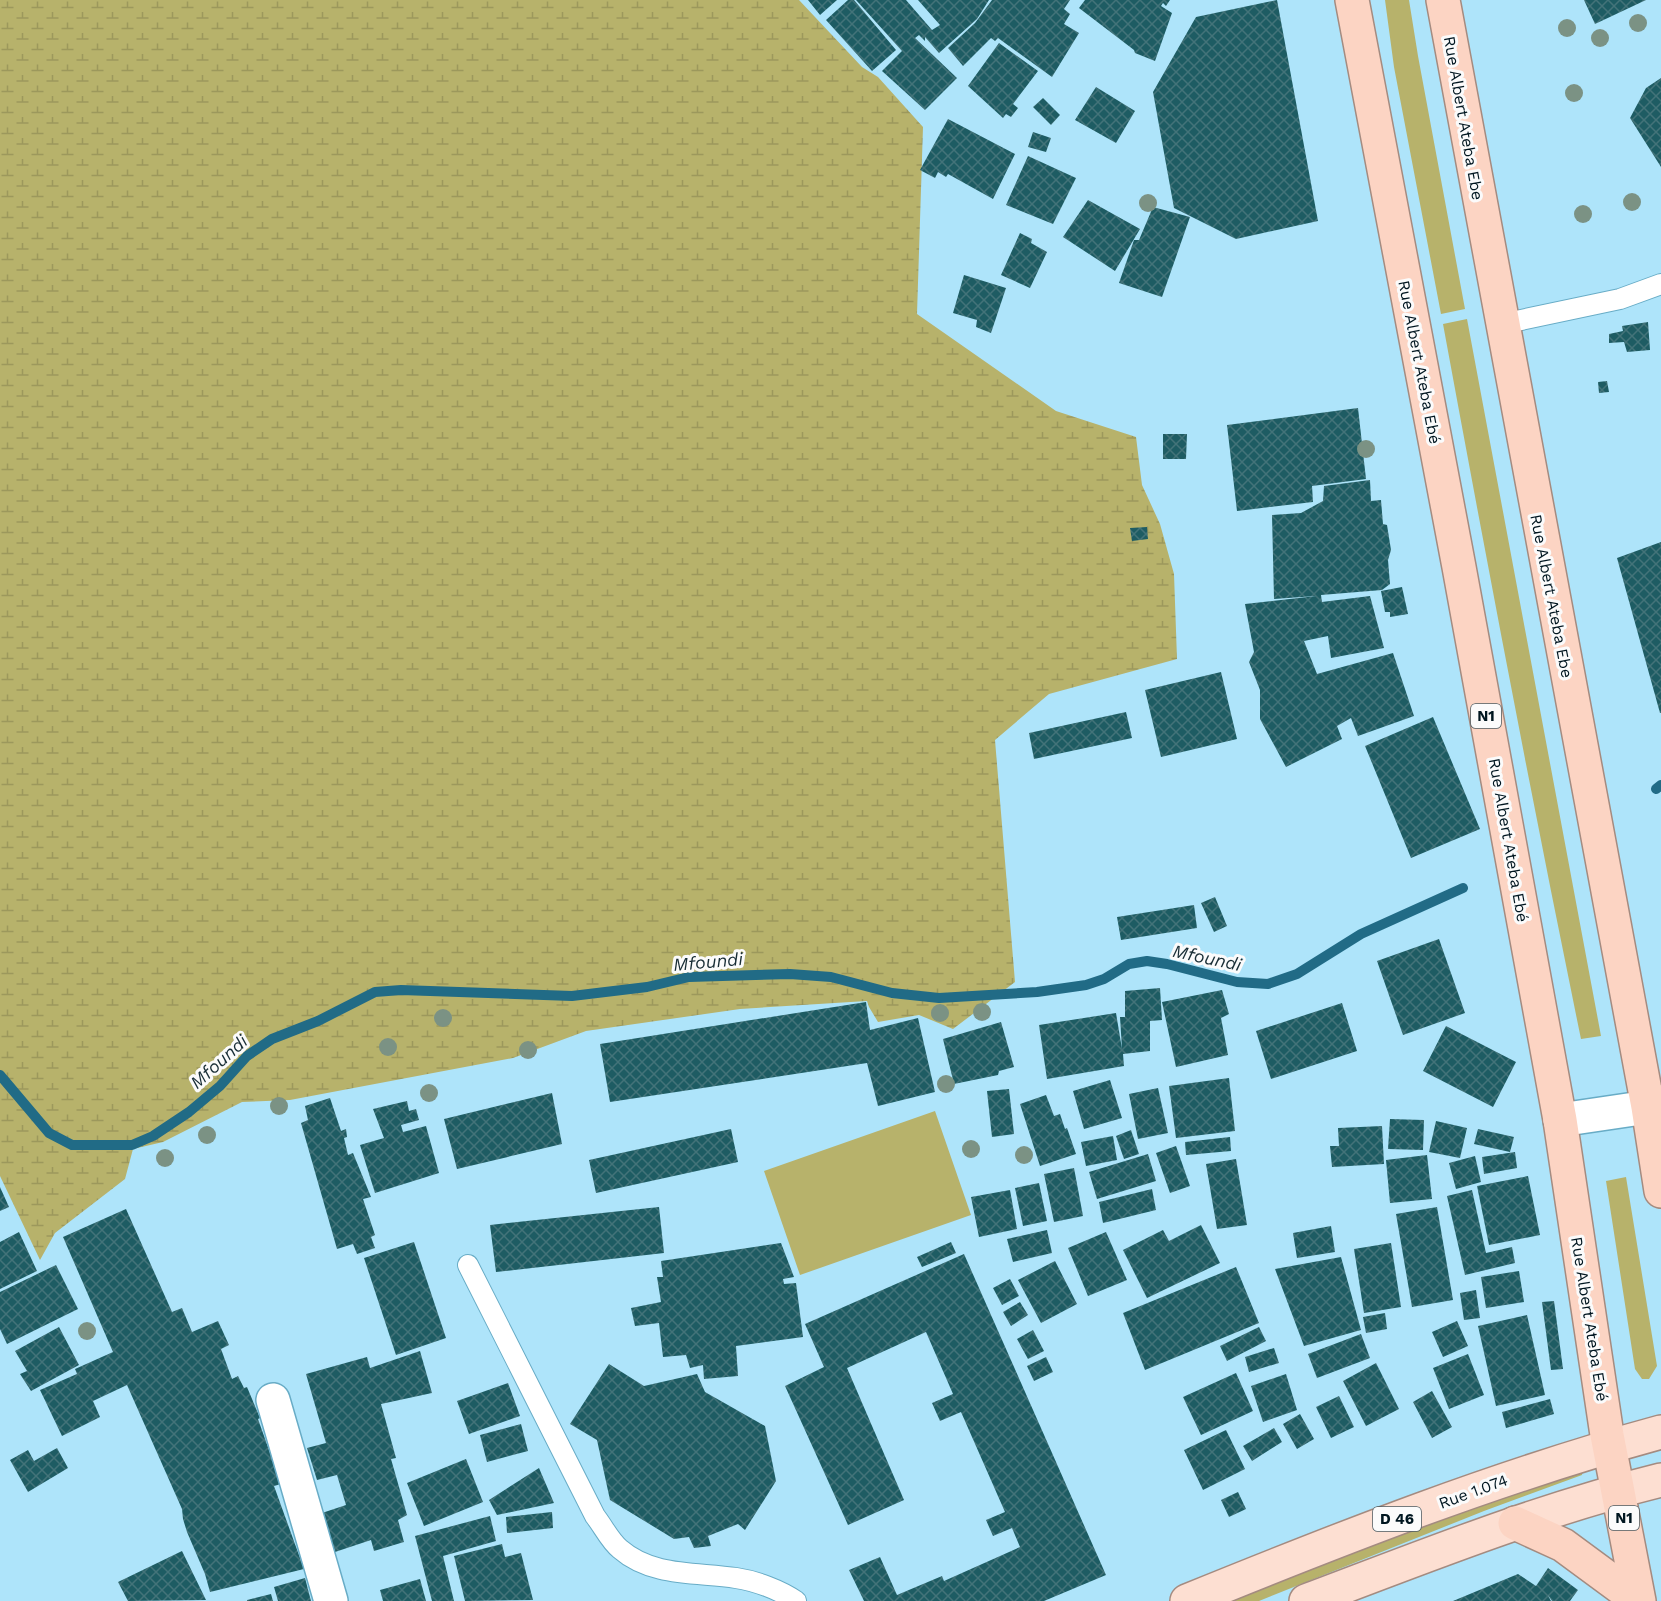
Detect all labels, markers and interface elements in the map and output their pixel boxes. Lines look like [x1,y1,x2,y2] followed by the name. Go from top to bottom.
[1440,35,1487,202] street label: Rue Albert Ateba Ebe
[1394,279,1445,446] street label: Rue Albert Ateba Ebé
[1526,513,1577,680] street label: Rue Albert Ateba Ebe
[1471,704,1501,728] road number: N1
[1485,757,1532,924] street label: Rue Albert Ateba Ebé
[1171,940,1245,975] water label: Mfoundi
[672,948,745,975] water label: Mfoundi
[186,1030,253,1093] water label: Mfoundi
[1567,1235,1612,1403] street label: Rue Albert Ateba Ebé
[1436,1470,1511,1513] street label: Rue 1.074
[1609,1506,1639,1530] road number: N1
[1373,1507,1421,1531] road number: D 46

